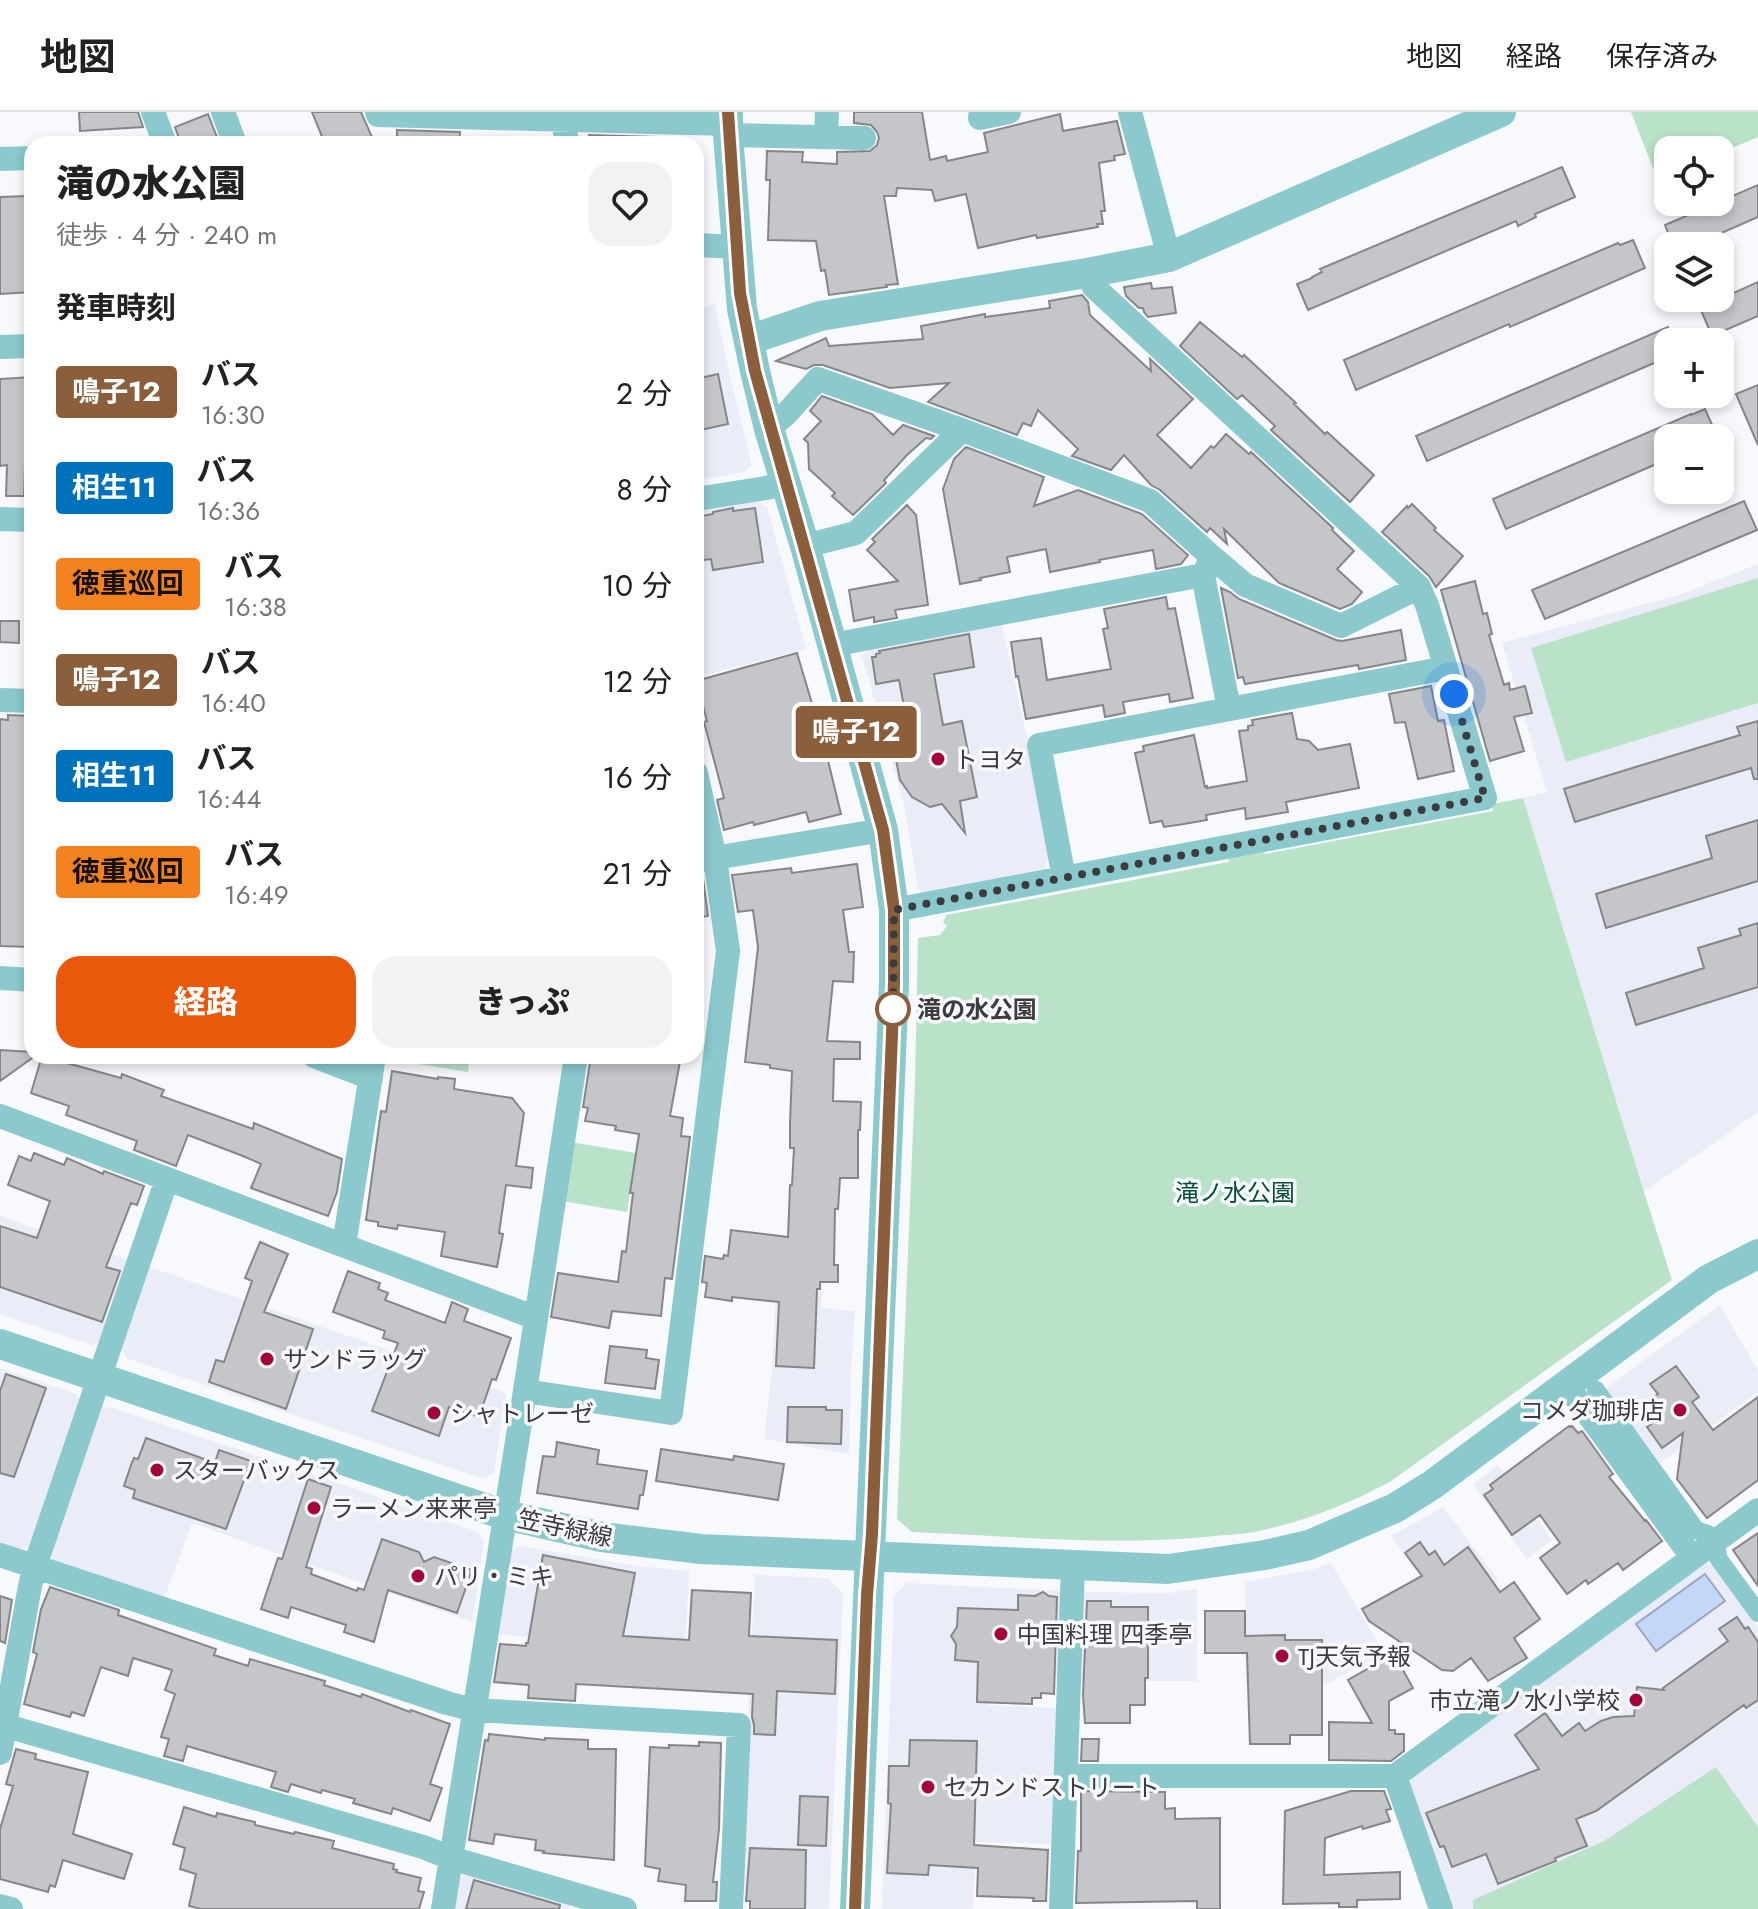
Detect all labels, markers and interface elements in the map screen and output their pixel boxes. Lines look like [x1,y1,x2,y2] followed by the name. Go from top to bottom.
[40,29,116,84] text: 地図
[1406,36,1462,77] text: 地図
[1506,36,1562,77] text: 経路
[1606,36,1718,77] text: 保存済み
[1654,136,1734,504] map controls
[1654,136,1734,216] button: locate
[56,156,246,211] text: 滝の水公園
[588,162,672,246] button: heart
[56,216,277,254] text: 徒歩 · 4 分 · 240 m
[1654,232,1734,312] button: layers
[56,286,176,329] text: 発車時刻
[1654,328,1734,408] button: +
[201,353,261,396] text: バス
[72,371,161,412] text: 鳴子12
[616,372,672,415] text: 2 分
[201,396,265,434] text: 16:30
[1654,424,1734,504] button: −
[197,449,257,492] text: バス
[72,467,157,508] text: 相生11
[617,468,672,511] text: 8 分
[197,492,260,530] text: 16:36
[224,545,284,588] text: バス
[72,563,184,604] text: 徳重巡回
[602,564,672,607] text: 10 分
[224,588,287,626] text: 16:38
[201,641,261,684] text: バス
[72,659,161,700] text: 鳴子12
[602,660,672,703] text: 12 分
[1434,674,1474,714] your location
[201,684,266,722] text: 16:40
[800,706,912,758] line badge: 鳴子12
[812,711,900,752] text: 鳴子12
[197,737,257,780] text: バス
[954,742,1026,777] place label: トヨタ
[929,750,947,768] marker: トヨタ
[72,755,157,796] text: 相生11
[602,756,672,799] text: 16 分
[197,780,261,818] text: 16:44
[224,833,284,876] text: バス
[72,851,184,892] text: 徳重巡回
[602,852,672,895] text: 21 分
[224,876,289,914] text: 16:49
[56,956,356,1048] button: 経路
[372,956,672,1048] button: きっぷ
[876,992,910,1026] marker: 滝の水公園
[917,992,1037,1027] place label: 滝の水公園
[1175,1175,1295,1210] park label: 滝ノ水公園
[283,1342,427,1377] place label: サンドラッグ
[258,1350,276,1368] marker: サンドラッグ
[1520,1393,1664,1428] place label: コメダ珈琲店
[450,1396,594,1431] place label: シャトレーゼ
[1671,1401,1689,1419] marker: コメダ珈琲店
[425,1404,443,1422] marker: シャトレーゼ
[173,1453,340,1488] place label: スターバックス
[148,1461,166,1479] marker: スターバックス
[330,1491,497,1526] place label: ラーメン来来亭
[305,1499,323,1517] marker: ラーメン来来亭
[514,1501,616,1555] street label: 笠寺緑線
[434,1559,554,1594] place label: パリ・ミキ
[409,1567,427,1585] marker: パリ・ミキ
[1017,1617,1192,1652] place label: 中国料理 四季亭
[992,1625,1010,1643] marker: 中国料理 四季亭
[1298,1639,1411,1674] place label: TJ天気予報
[1273,1647,1291,1665] marker: TJ天気予報
[1428,1683,1620,1718] place label: 市立滝ノ水小学校
[1627,1691,1645,1709] marker: 市立滝ノ水小学校
[944,1770,1160,1805] place label: セカンドストリート
[919,1778,937,1796] marker: セカンドストリート

